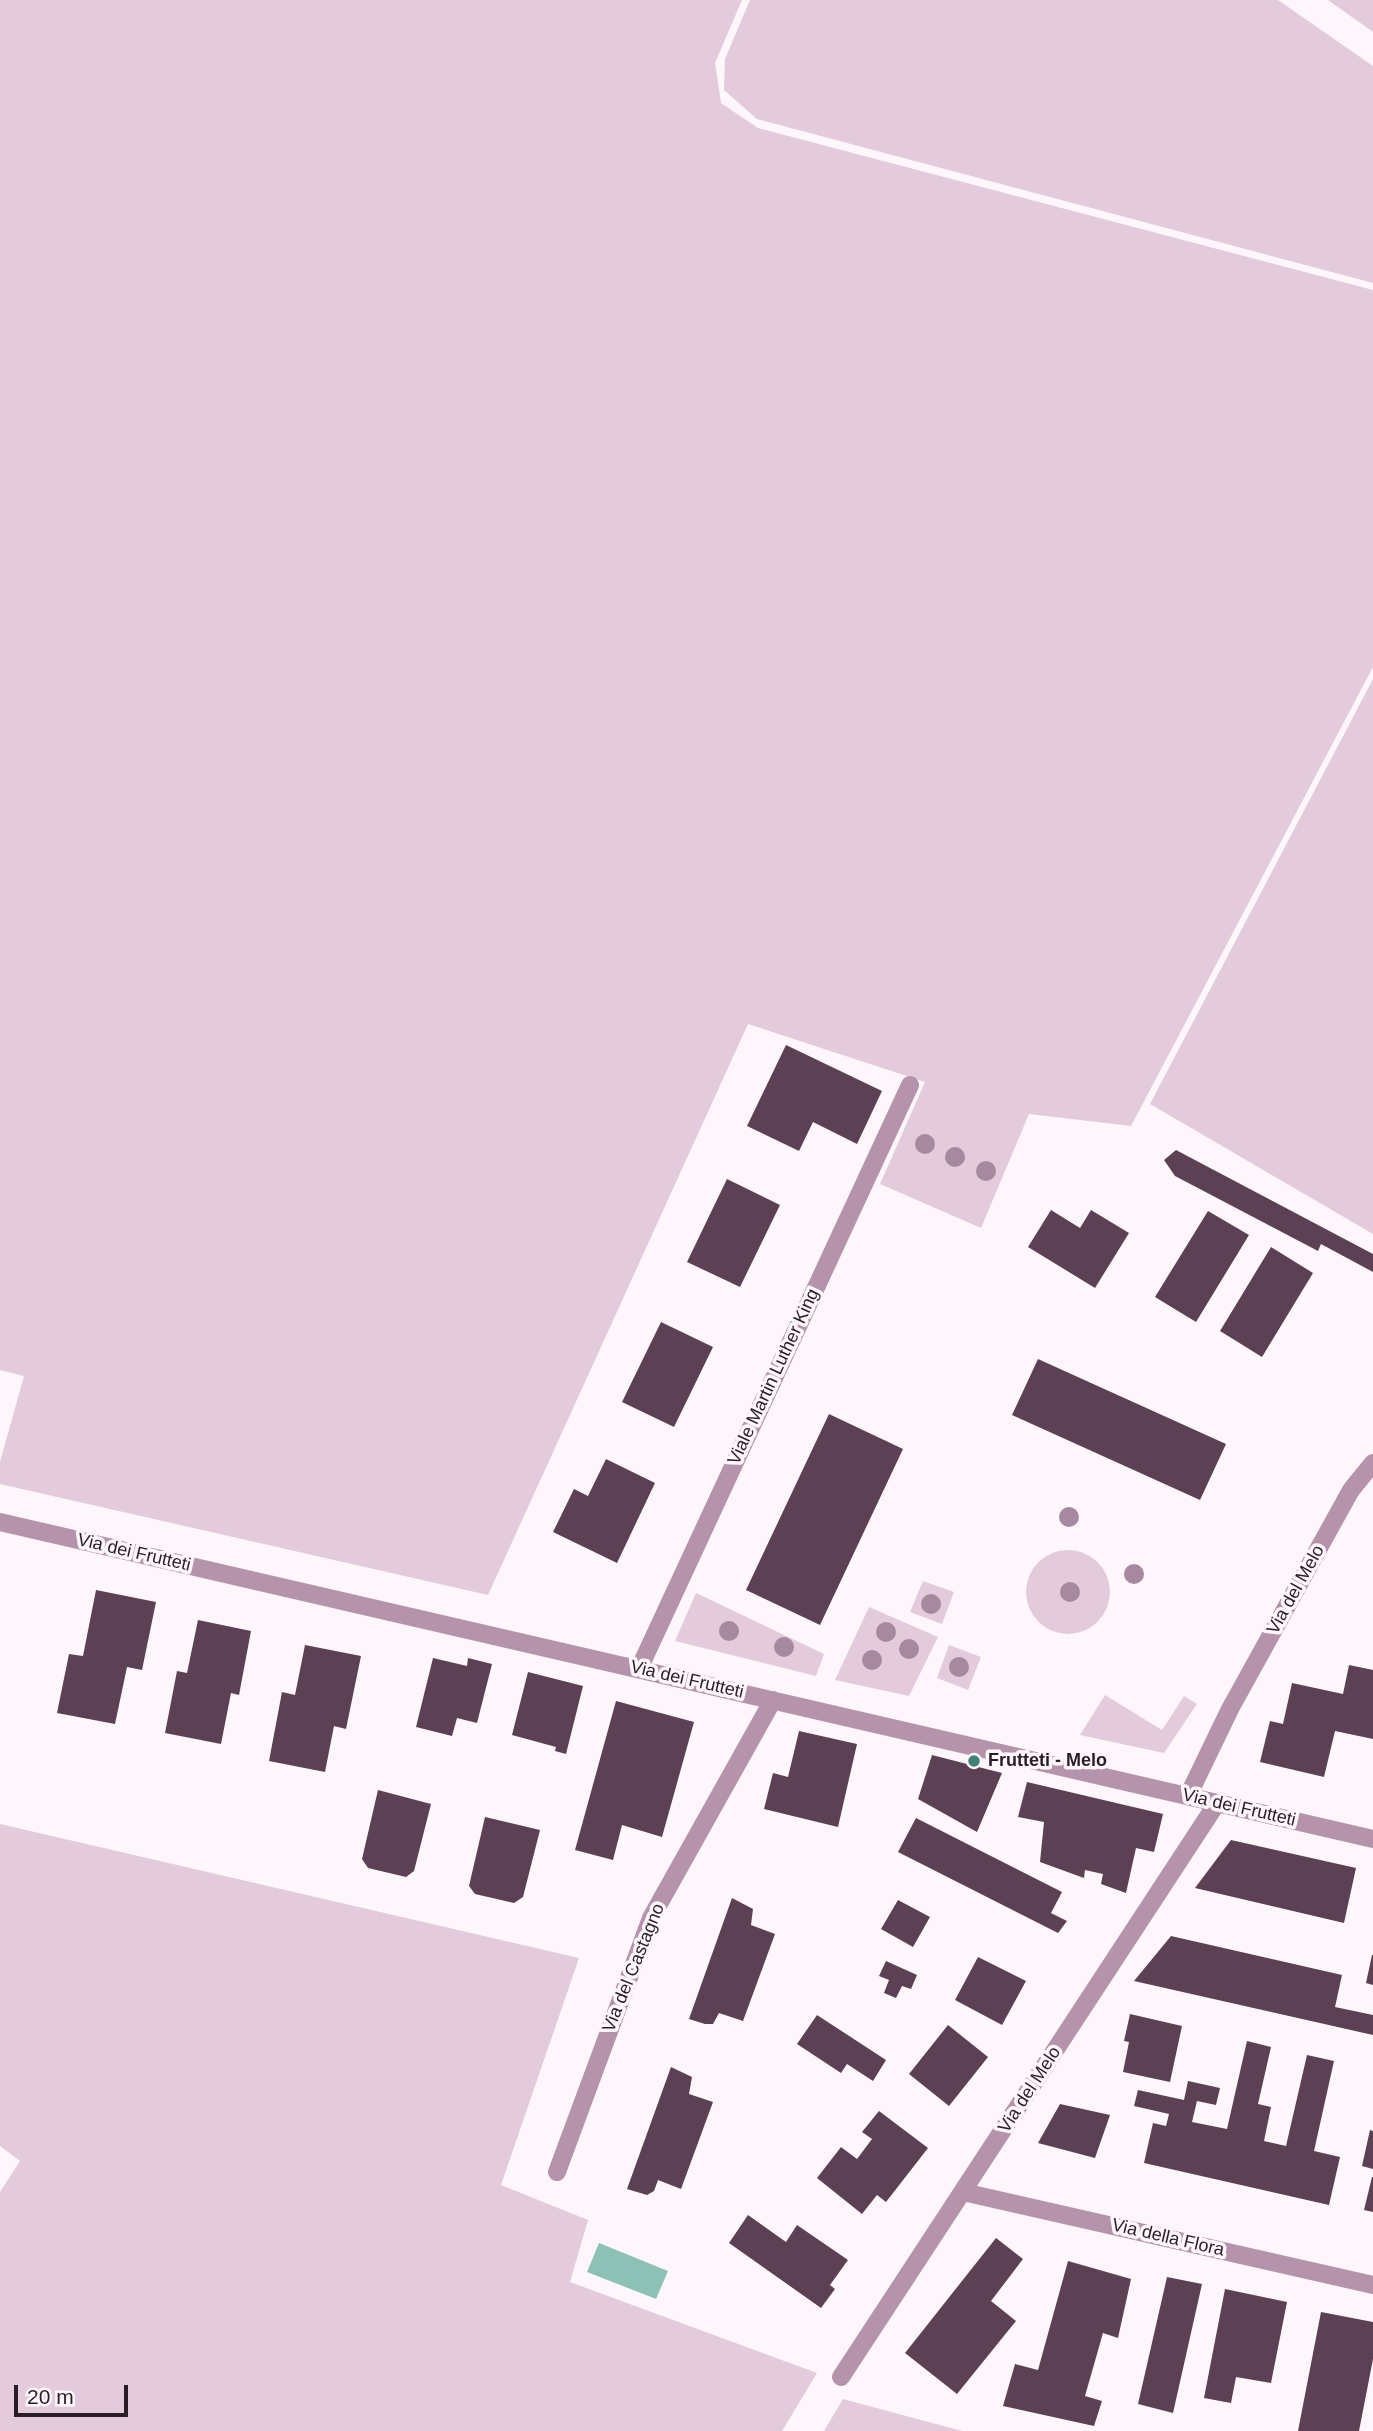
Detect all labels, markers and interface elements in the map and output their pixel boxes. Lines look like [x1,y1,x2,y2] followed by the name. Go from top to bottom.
[724,1286,824,1468] street label: Viale Martin Luther King
[75,1529,193,1577] street label: Via dei Frutteti
[1263,1542,1329,1638] street label: Via del Melo
[628,1656,746,1704] street label: Via dei Frutteti
[988,1750,1107,1772] place label: Frutteti - Melo
[966,1753,982,1769] marker: Frutteti - Melo
[1180,1784,1298,1832] street label: Via dei Frutteti
[598,1901,670,2035] street label: Via del Castagno
[994,2043,1066,2137] street label: Via del Melo
[1110,2215,1226,2261] street label: Via della Flora
[18,2372,131,2416] scale bar
[27,2385,74,2408] text: 20 m

